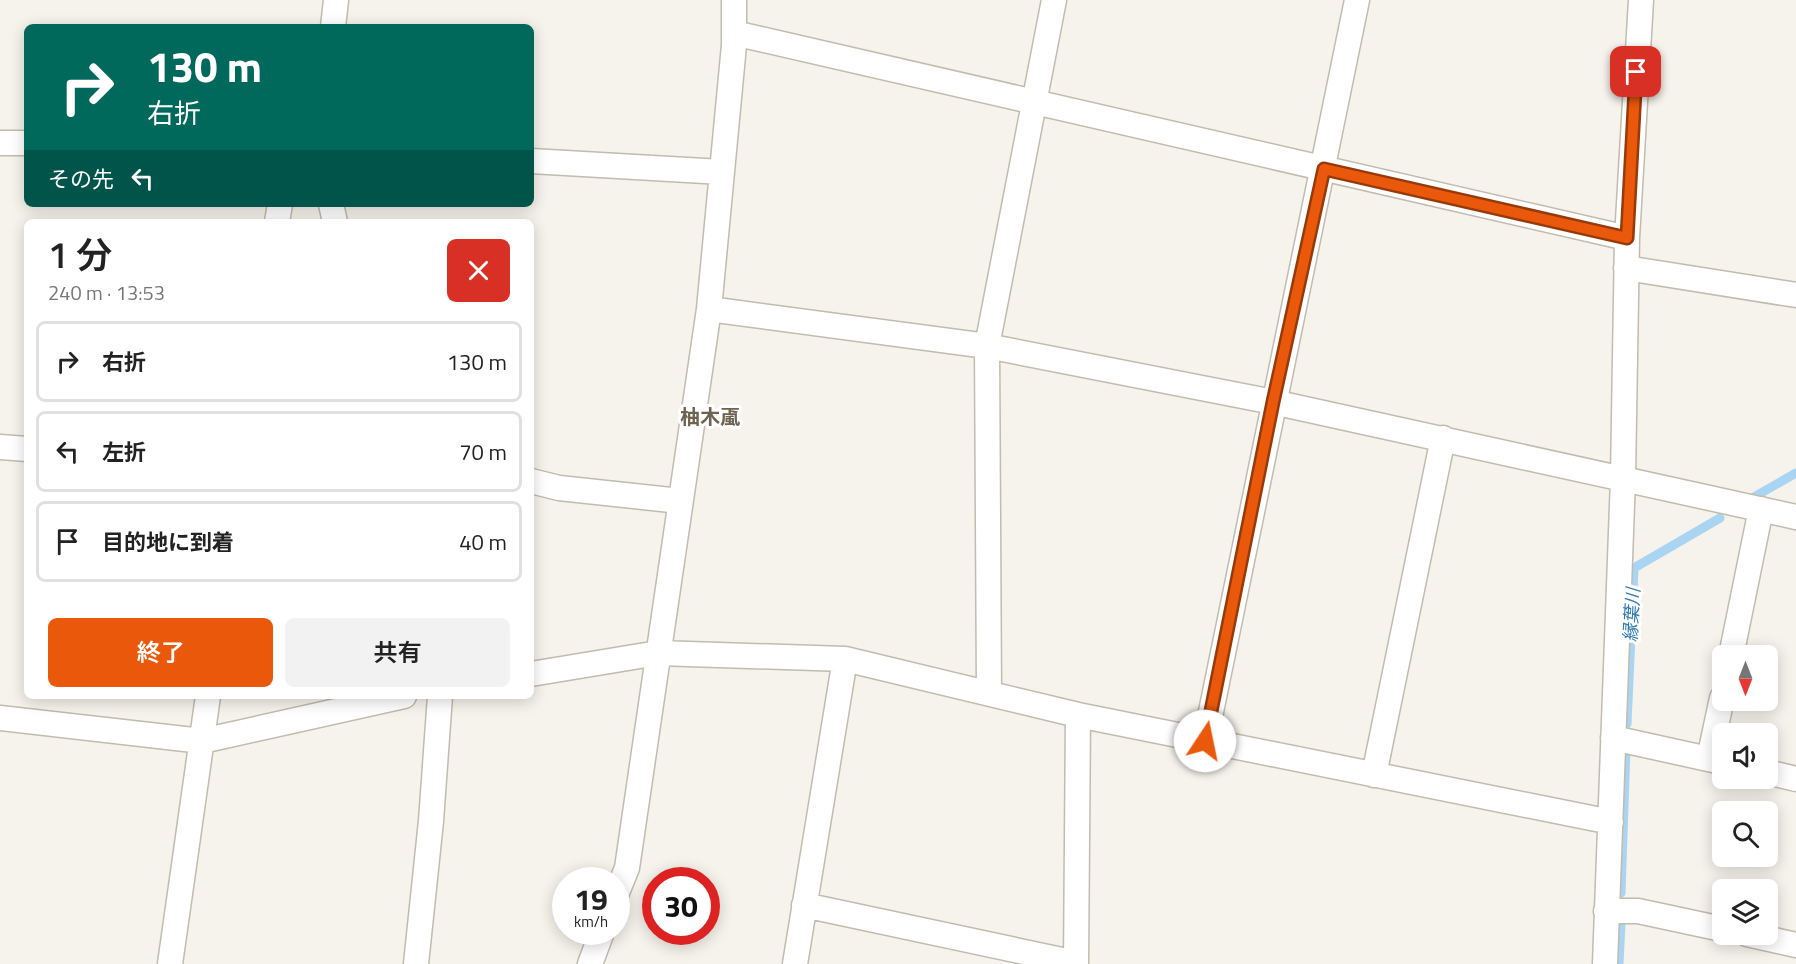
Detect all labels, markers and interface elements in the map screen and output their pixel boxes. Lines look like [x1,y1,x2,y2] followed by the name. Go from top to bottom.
[147,34,262,98] text: 130 m
[1610,46,1661,97] pin
[48,48,126,126] icon: right
[1619,55,1652,88] icon: arrive
[147,92,201,133] text: 右折
[48,162,114,196] text: その先
[126,162,159,195] icon: left
[48,227,112,282] text: 1 分
[447,239,510,302] button: close
[48,277,165,308] text: 240 m · 13:53
[51,345,84,378] icon: right
[102,345,146,379] text: 右折
[447,345,507,379] text: 130 m
[680,401,740,432] district label: 柚木颪
[51,435,84,468] icon: left
[102,435,146,469] text: 左折
[459,435,507,469] text: 70 m
[51,525,84,558] icon: arrive
[102,525,234,559] text: 目的地に到着
[459,525,507,559] text: 40 m
[1617,585,1646,643] water label: 縁葉川
[48,618,273,687] button: 終了
[285,618,510,687] button: 共有
[1712,645,1778,711] north arrow
[1712,645,1778,945] map controls
[1173,709,1237,773] position arrow
[1712,723,1778,789] button: sound
[1712,801,1778,867] button: search
[642,867,720,945] speed limit sign: 30
[574,876,608,922] text: 19
[1712,879,1778,945] button: layers
[574,910,608,933] text: km/h

